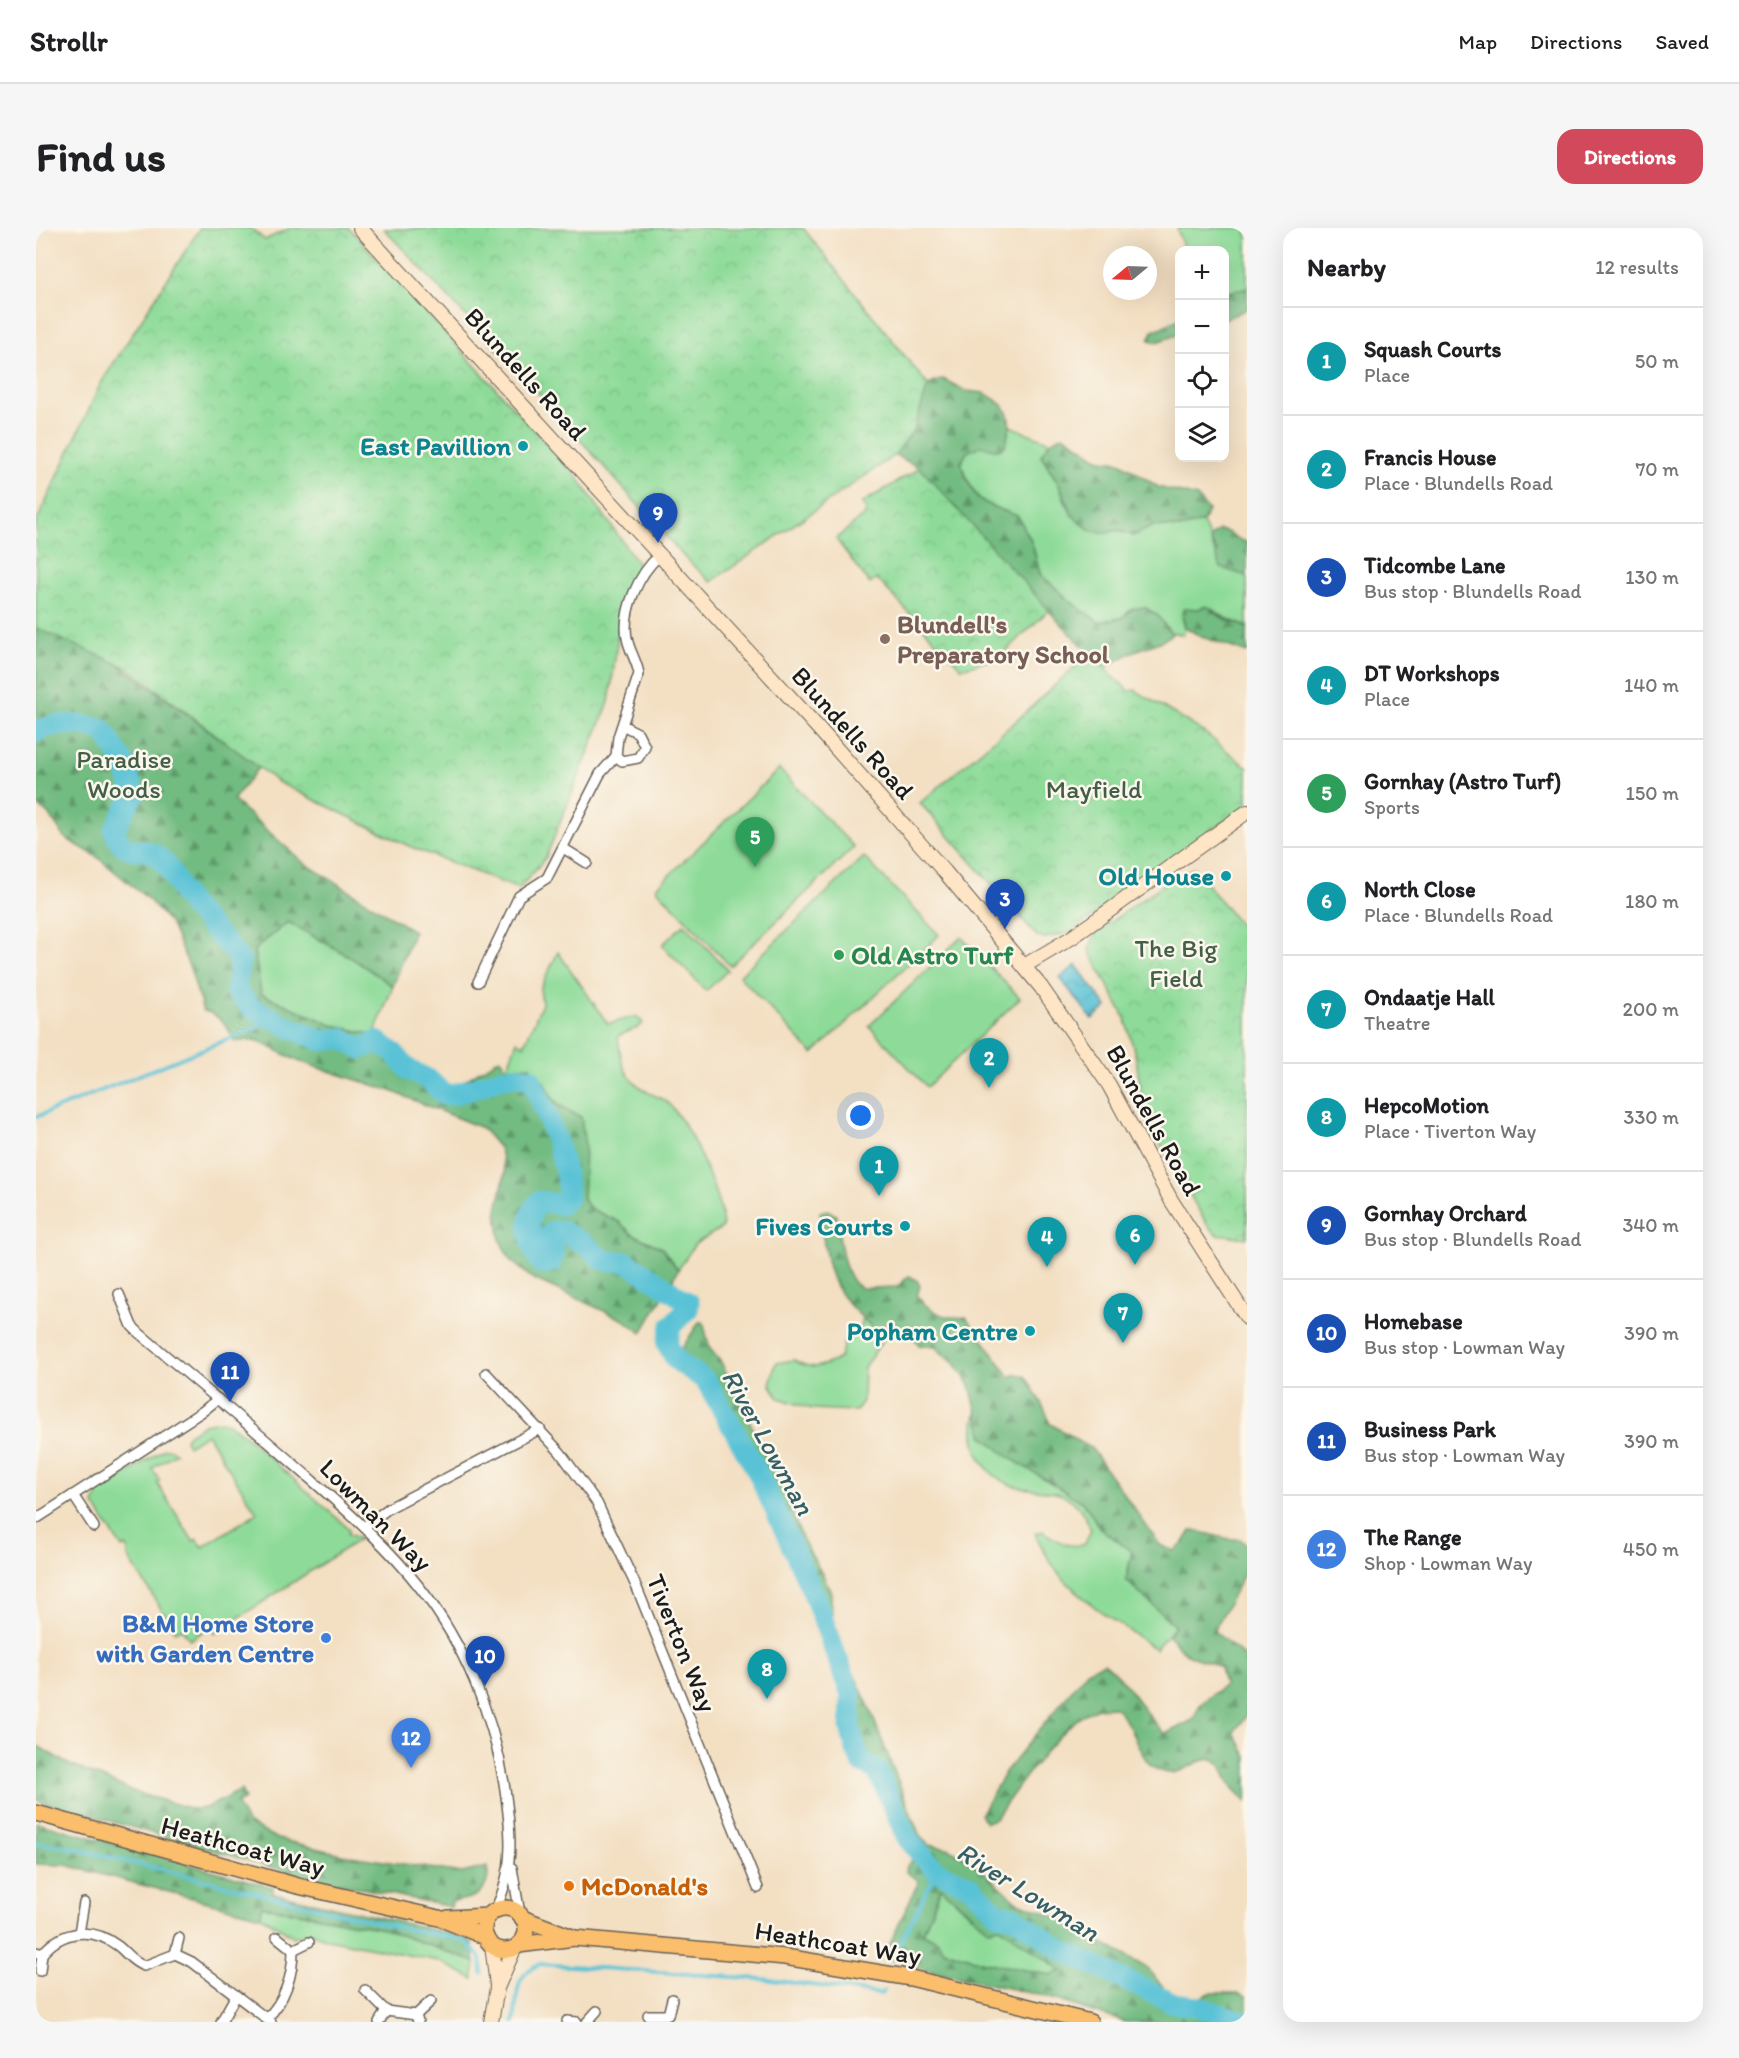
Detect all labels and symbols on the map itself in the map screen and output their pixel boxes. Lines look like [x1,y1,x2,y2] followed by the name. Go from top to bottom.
[1103,246,1157,300] north arrow
[458,301,595,448] street label: Blundells Road
[360,430,511,462] place label: East Pavillion
[516,439,530,453] marker: East Pavillion
[638,494,678,543] pin: 9
[897,608,1110,670] place label: Blundell's Preparatory School
[878,632,892,646] marker: Blundell's Preparatory School
[785,660,922,807] street label: Blundells Road
[76,743,172,805] park label: Paradise Woods
[1046,773,1142,805] park label: Mayfield
[736,818,774,867] pin: 5
[1098,860,1214,892] place label: Old House
[1219,869,1233,883] marker: Old House
[986,880,1024,929] pin: 3
[1134,932,1218,994] park label: The Big Field
[851,939,1014,971] place label: Old Astro Turf
[832,948,846,962] marker: Old Astro Turf
[970,1038,1008,1088] pin: 2
[1099,1039,1209,1202] street label: Blundells Road
[846,1101,875,1130] your location
[860,1146,898,1196] pin: 1
[755,1210,893,1242] place label: Fives Courts
[1116,1216,1154,1265] pin: 6
[1028,1218,1066,1267] pin: 4
[898,1219,912,1233] marker: Fives Courts
[1104,1294,1142,1343] pin: 7
[847,1315,1018,1347] place label: Popham Centre
[1023,1324,1037,1338] marker: Popham Centre
[210,1352,250,1402] pin: 11
[715,1363,822,1521] water label: River Lowman
[313,1452,439,1578] street label: Lowman Way
[640,1569,724,1717] street label: Tiverton Way
[96,1607,314,1669] place label: B&M Home Store with Garden Centre
[319,1631,333,1645] marker: B&M Home Store with Garden Centre
[466,1636,504,1686] pin: 10
[748,1650,786,1699] pin: 8
[392,1718,430,1768] pin: 12
[158,1809,328,1883] street label: Heathcoat Way
[951,1835,1106,1949] water label: River Lowman
[581,1870,708,1902] place label: McDonald's
[562,1879,576,1893] marker: McDonald's
[753,1914,923,1972] street label: Heathcoat Way

